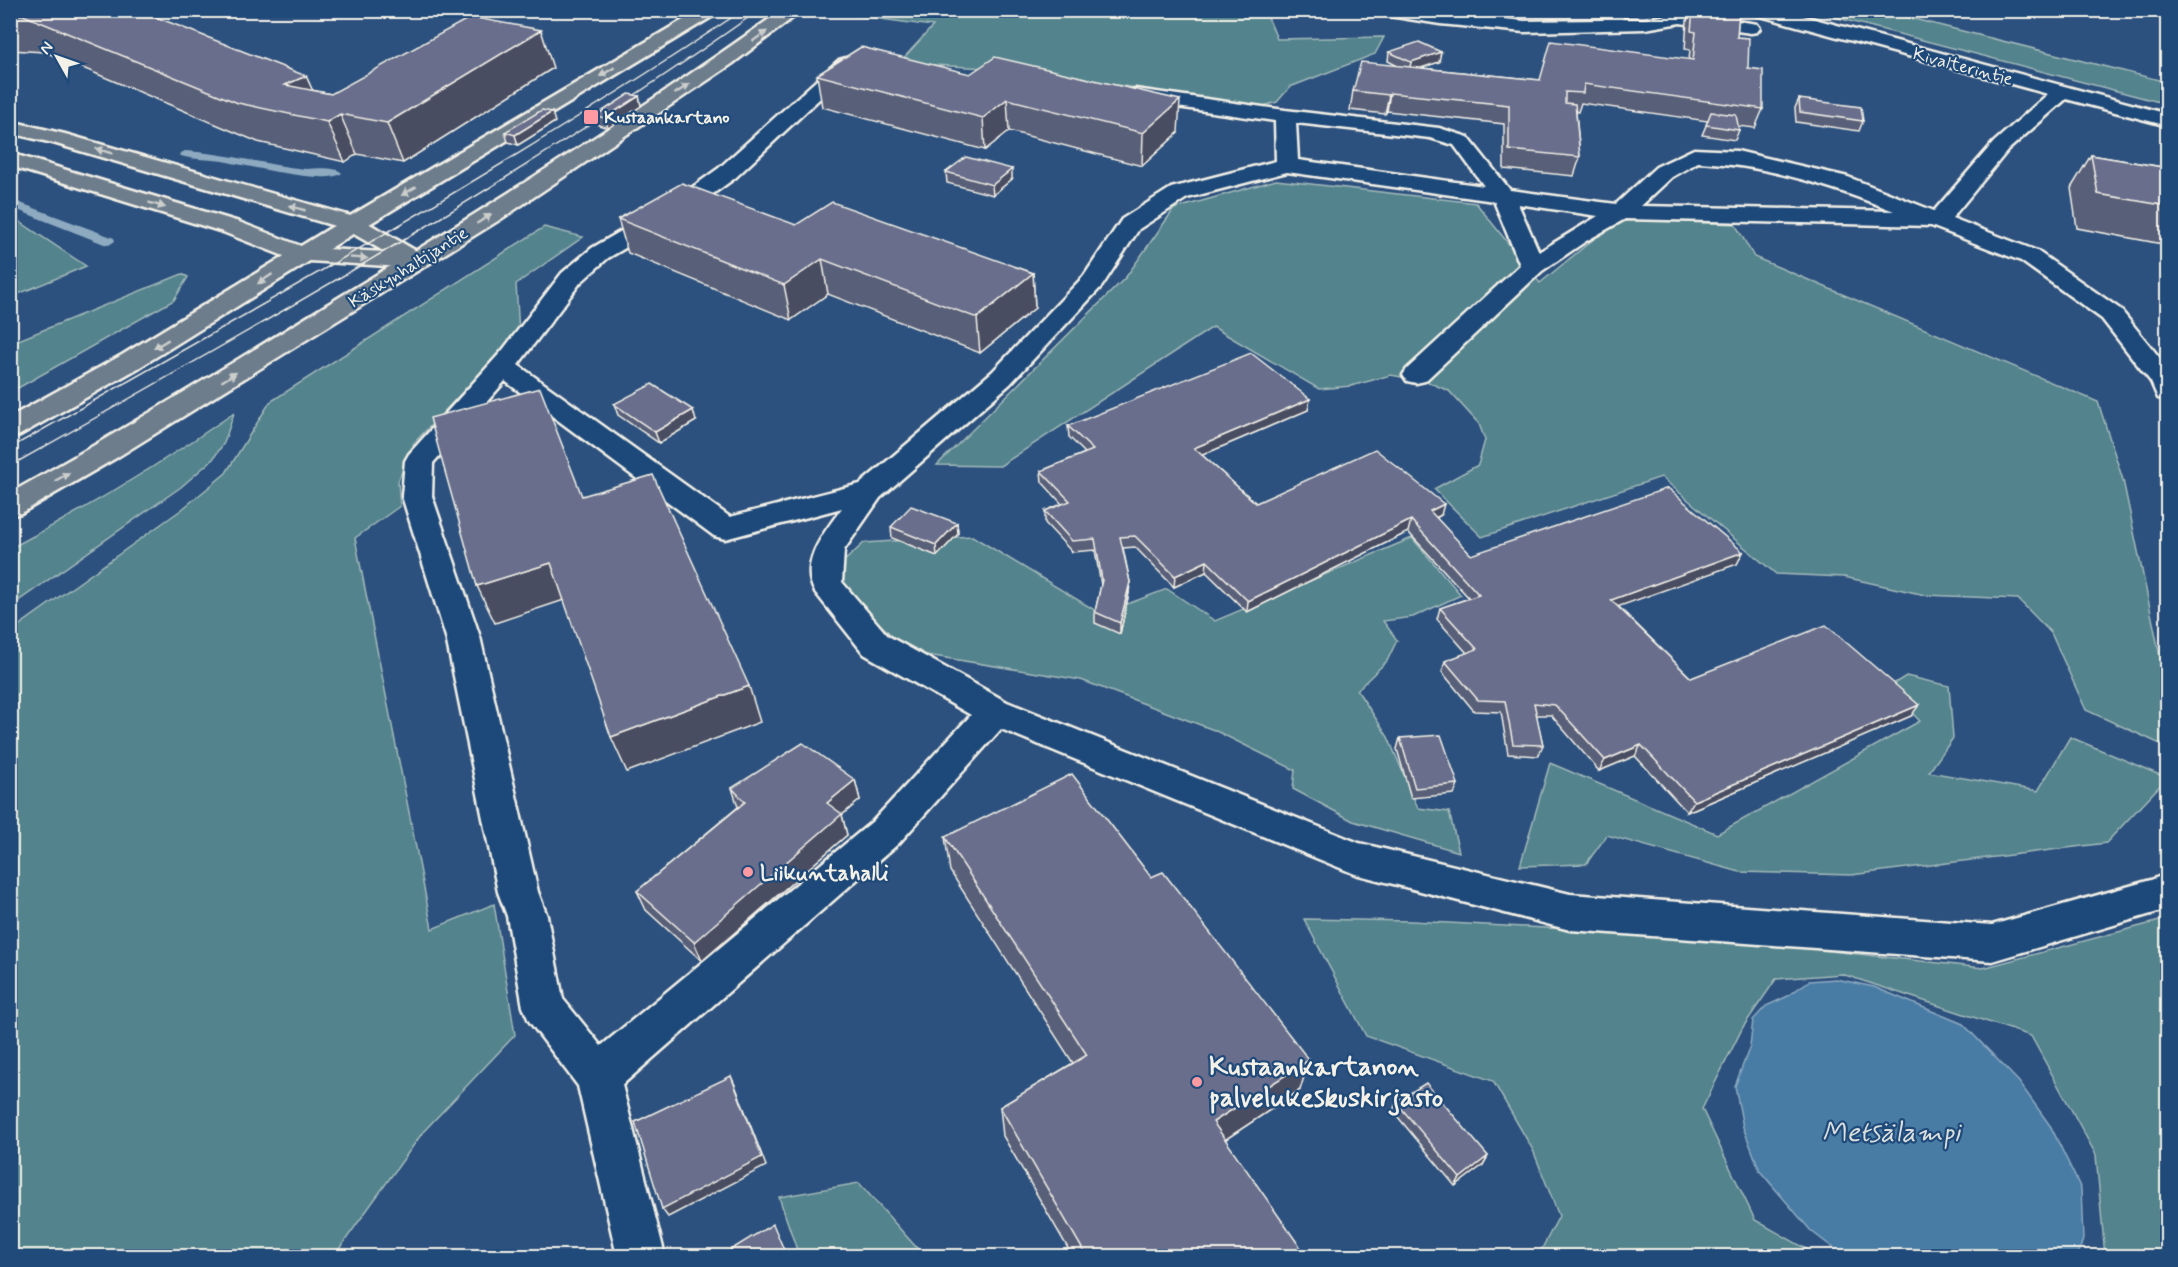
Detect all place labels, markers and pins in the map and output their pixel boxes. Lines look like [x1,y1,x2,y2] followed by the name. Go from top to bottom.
[604,106,730,130] place label: Kustaankartano
[582,108,600,126] marker: Kustaankartano
[760,860,889,888] place label: Liikuntahalli
[741,865,755,879] marker: Liikuntahalli
[1209,1050,1443,1116] place label: Kustaankartanon palvelukeskuskirjasto
[1190,1075,1204,1089] marker: Kustaankartanon palvelukeskuskirjasto

